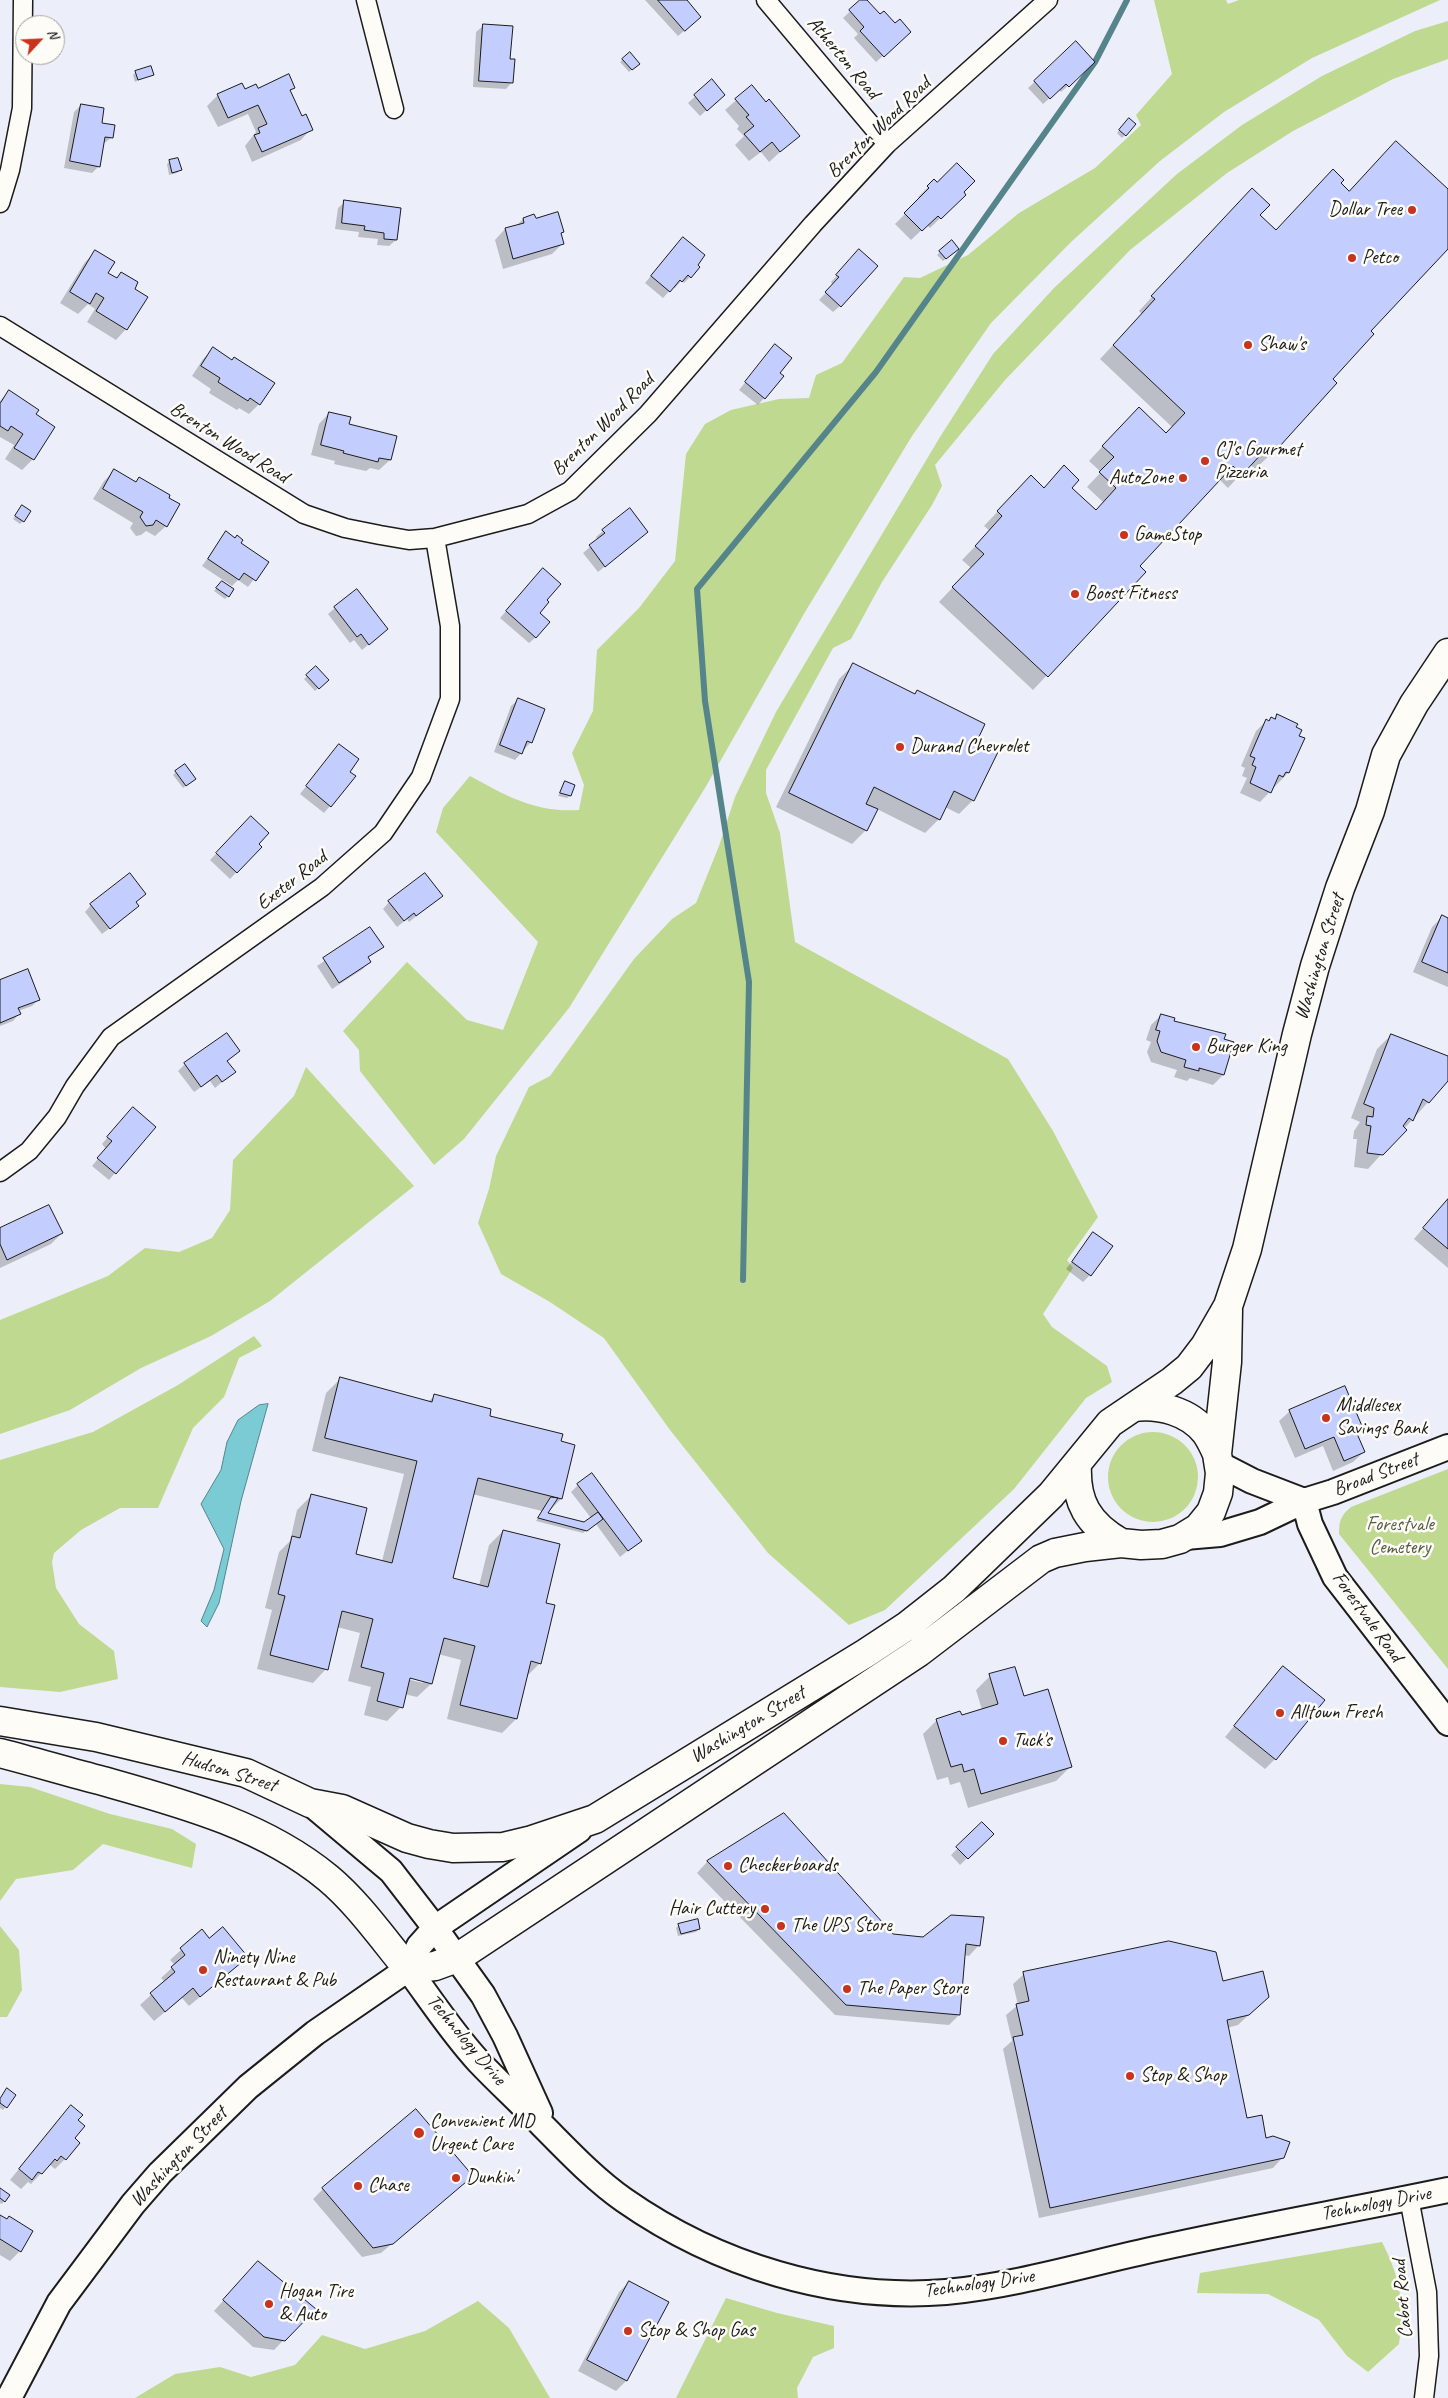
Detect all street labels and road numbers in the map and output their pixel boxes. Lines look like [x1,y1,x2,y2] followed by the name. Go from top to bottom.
[802,12,884,104] street label: Atherton Road
[822,72,936,184] street label: Brenton Wood Road
[547,369,659,481] street label: Brenton Wood Road
[165,397,293,489] street label: Brenton Wood Road
[252,846,332,916] street label: Exeter Road
[1290,891,1350,1023] street label: Washington Street
[1330,1448,1422,1502] street label: Broad Street
[1326,1567,1408,1667] street label: Forestvale Road
[686,1681,810,1769] street label: Washington Street
[179,1746,279,1798] street label: Hudson Street
[421,1990,511,2090] street label: Technology Drive
[125,2102,233,2212] street label: Washington Street
[1319,2182,1433,2226] street label: Technology Drive
[1388,2259,1418,2339] street label: Cabot Road
[922,2264,1036,2304] street label: Technology Drive

